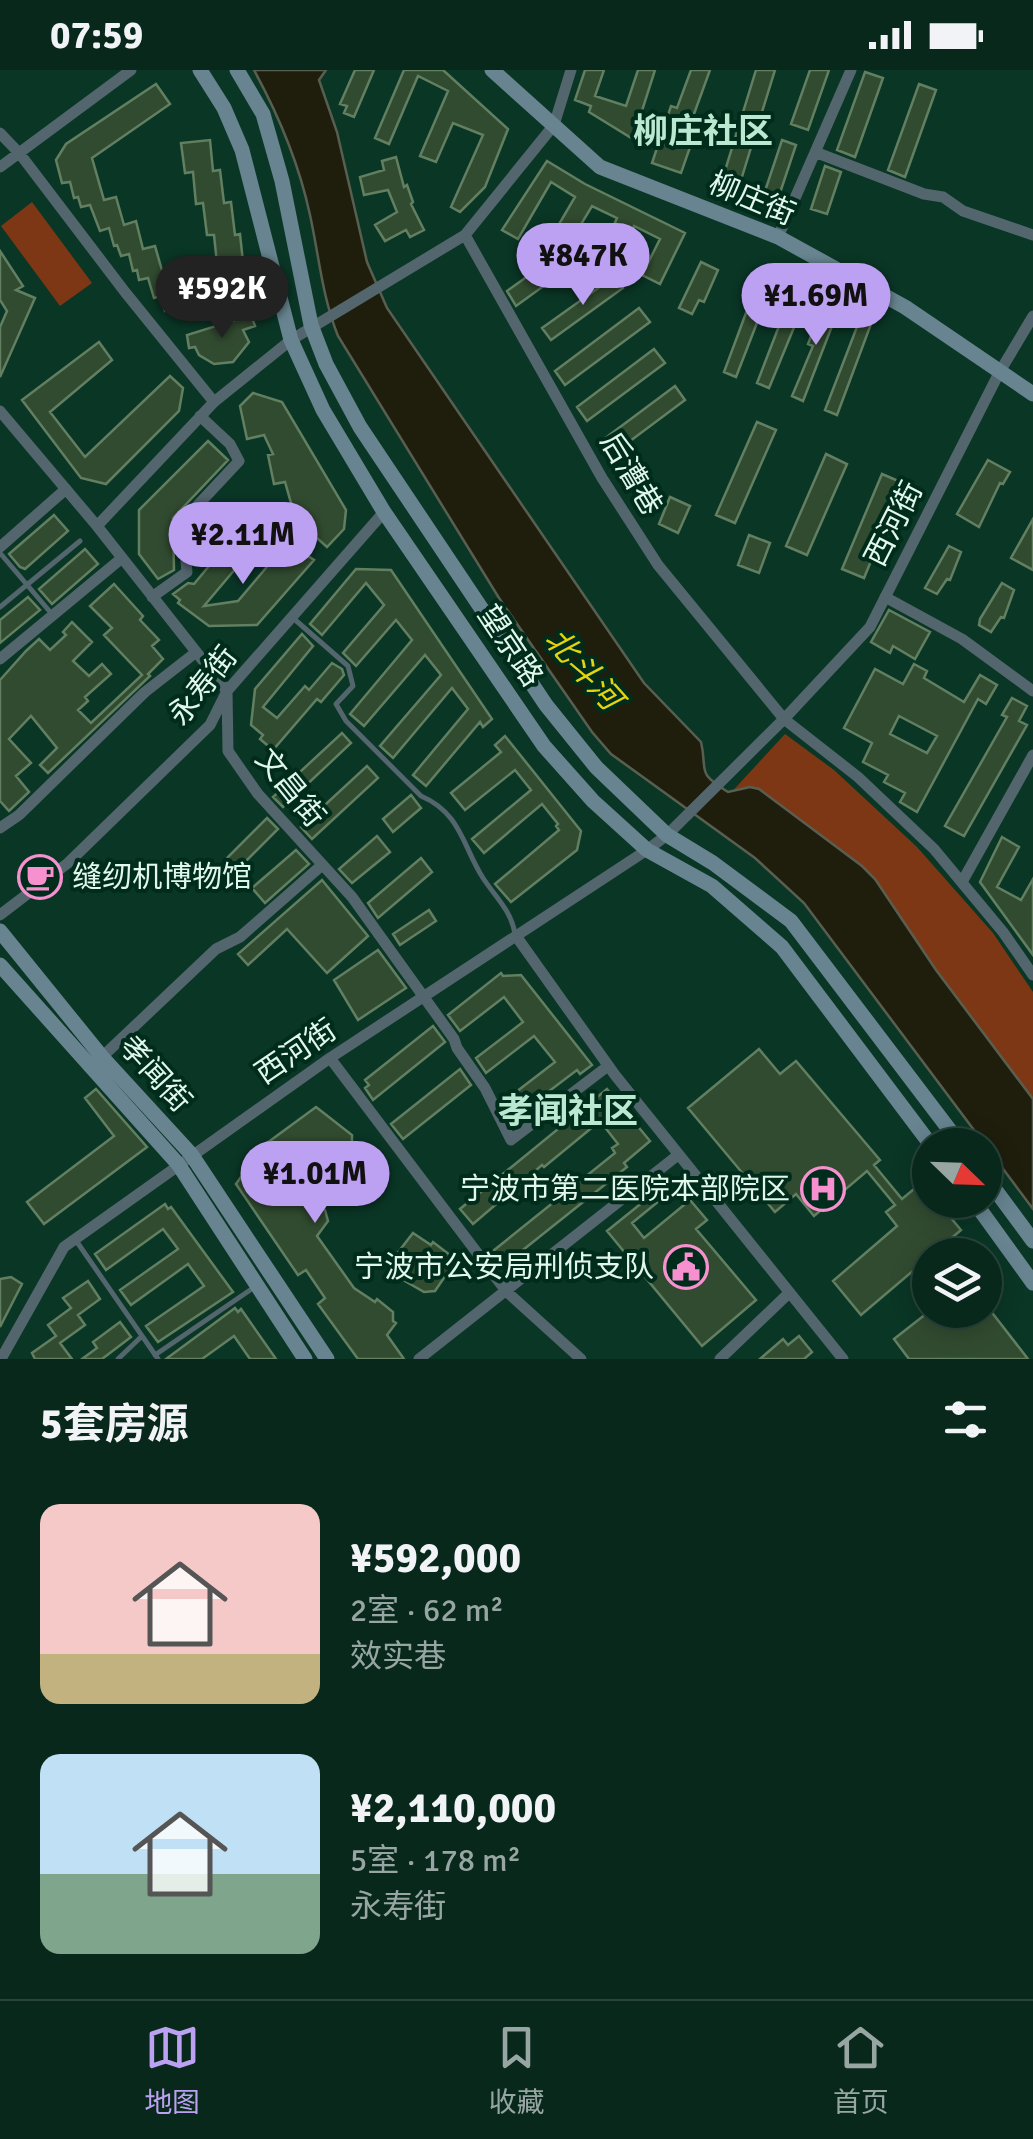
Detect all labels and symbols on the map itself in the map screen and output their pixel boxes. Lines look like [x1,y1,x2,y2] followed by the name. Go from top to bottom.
[633,110,773,153] district label: 柳庄社区
[703,164,801,234] street label: 柳庄街
[513,223,653,308] pin: ¥847K
[152,256,292,341] pin: ¥592K
[735,263,897,348] pin: ¥1.69M
[592,426,670,522] street label: 后漕巷
[857,476,931,572] street label: 西河街
[162,502,324,587] pin: ¥2.11M
[469,598,551,694] street label: 望京路
[536,620,634,722] water label: 北斗河
[161,639,245,733] street label: 永寿街
[247,741,333,835] street label: 文昌街
[17,854,63,900] cafe icon: 缝纫机博物馆
[72,859,252,896] place label: 缝纫机博物馆
[248,1011,344,1093] street label: 西河街
[111,1028,199,1120] street label: 孝闻街
[498,1090,638,1133] district label: 孝闻社区
[912,1128,1002,1218] north arrow
[234,1141,396,1226] pin: ¥1.01M
[800,1166,846,1212] hospital icon: 宁波市第二医院本部院区
[460,1171,790,1208] place label: 宁波市第二医院本部院区
[663,1244,709,1290] public building icon: 宁波市公安局刑侦支队
[354,1249,654,1286] place label: 宁波市公安局刑侦支队

